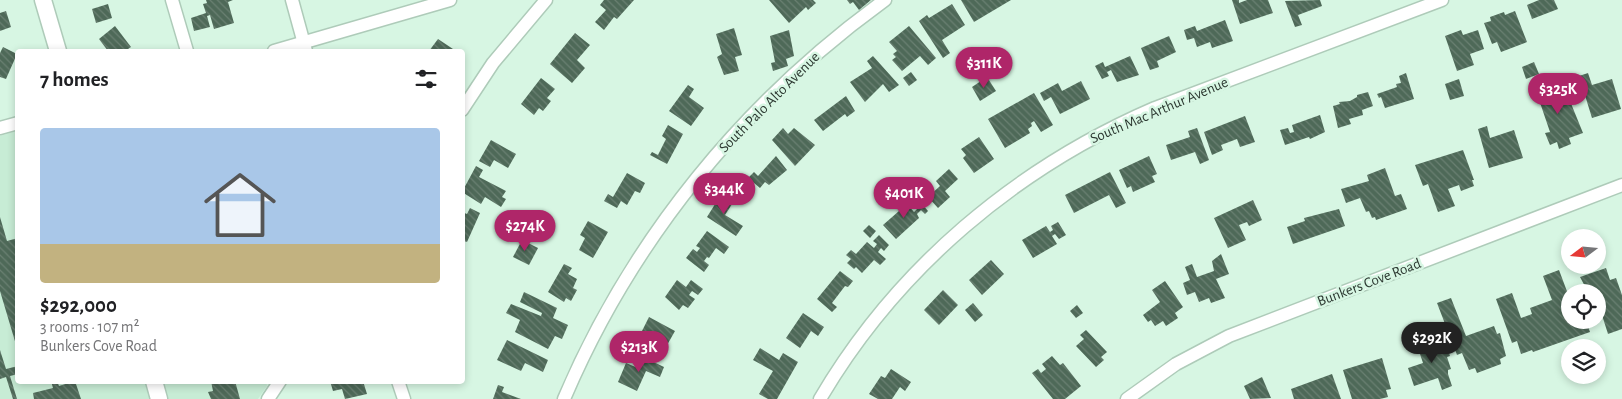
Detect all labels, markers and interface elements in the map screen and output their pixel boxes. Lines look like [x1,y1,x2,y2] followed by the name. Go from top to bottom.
[949,46,1019,89] pin: $311K
[716,49,823,155] street label: South Palo Alto Avenue
[967,55,1001,71] text: $311K
[412,65,440,93] icon: filters
[40,69,109,90] text: 7 homes
[1523,72,1593,115] pin: $325K
[1088,75,1230,146] street label: South Mac Arthur Avenue
[1539,81,1577,97] text: $325K
[195,160,285,250] icon: home
[689,172,759,215] pin: $344K
[869,176,939,219] pin: $401K
[704,181,744,197] text: $344K
[885,185,923,201] text: $401K
[490,210,560,252] pin: $274K
[505,218,545,234] text: $274K
[1561,229,1606,274] north arrow
[1561,229,1606,384] map controls
[1315,256,1423,309] street label: Bunkers Cove Road
[1561,284,1606,329] button: locate
[40,295,117,316] text: $292,000
[40,319,139,335] text: 3 rooms · 107 m²
[1397,322,1467,364] pin: $292K
[604,330,674,373] pin: $213K
[1412,330,1452,346] text: $292K
[40,338,157,354] text: Bunkers Cove Road
[621,339,657,355] text: $213K
[1561,339,1606,384] button: layers

